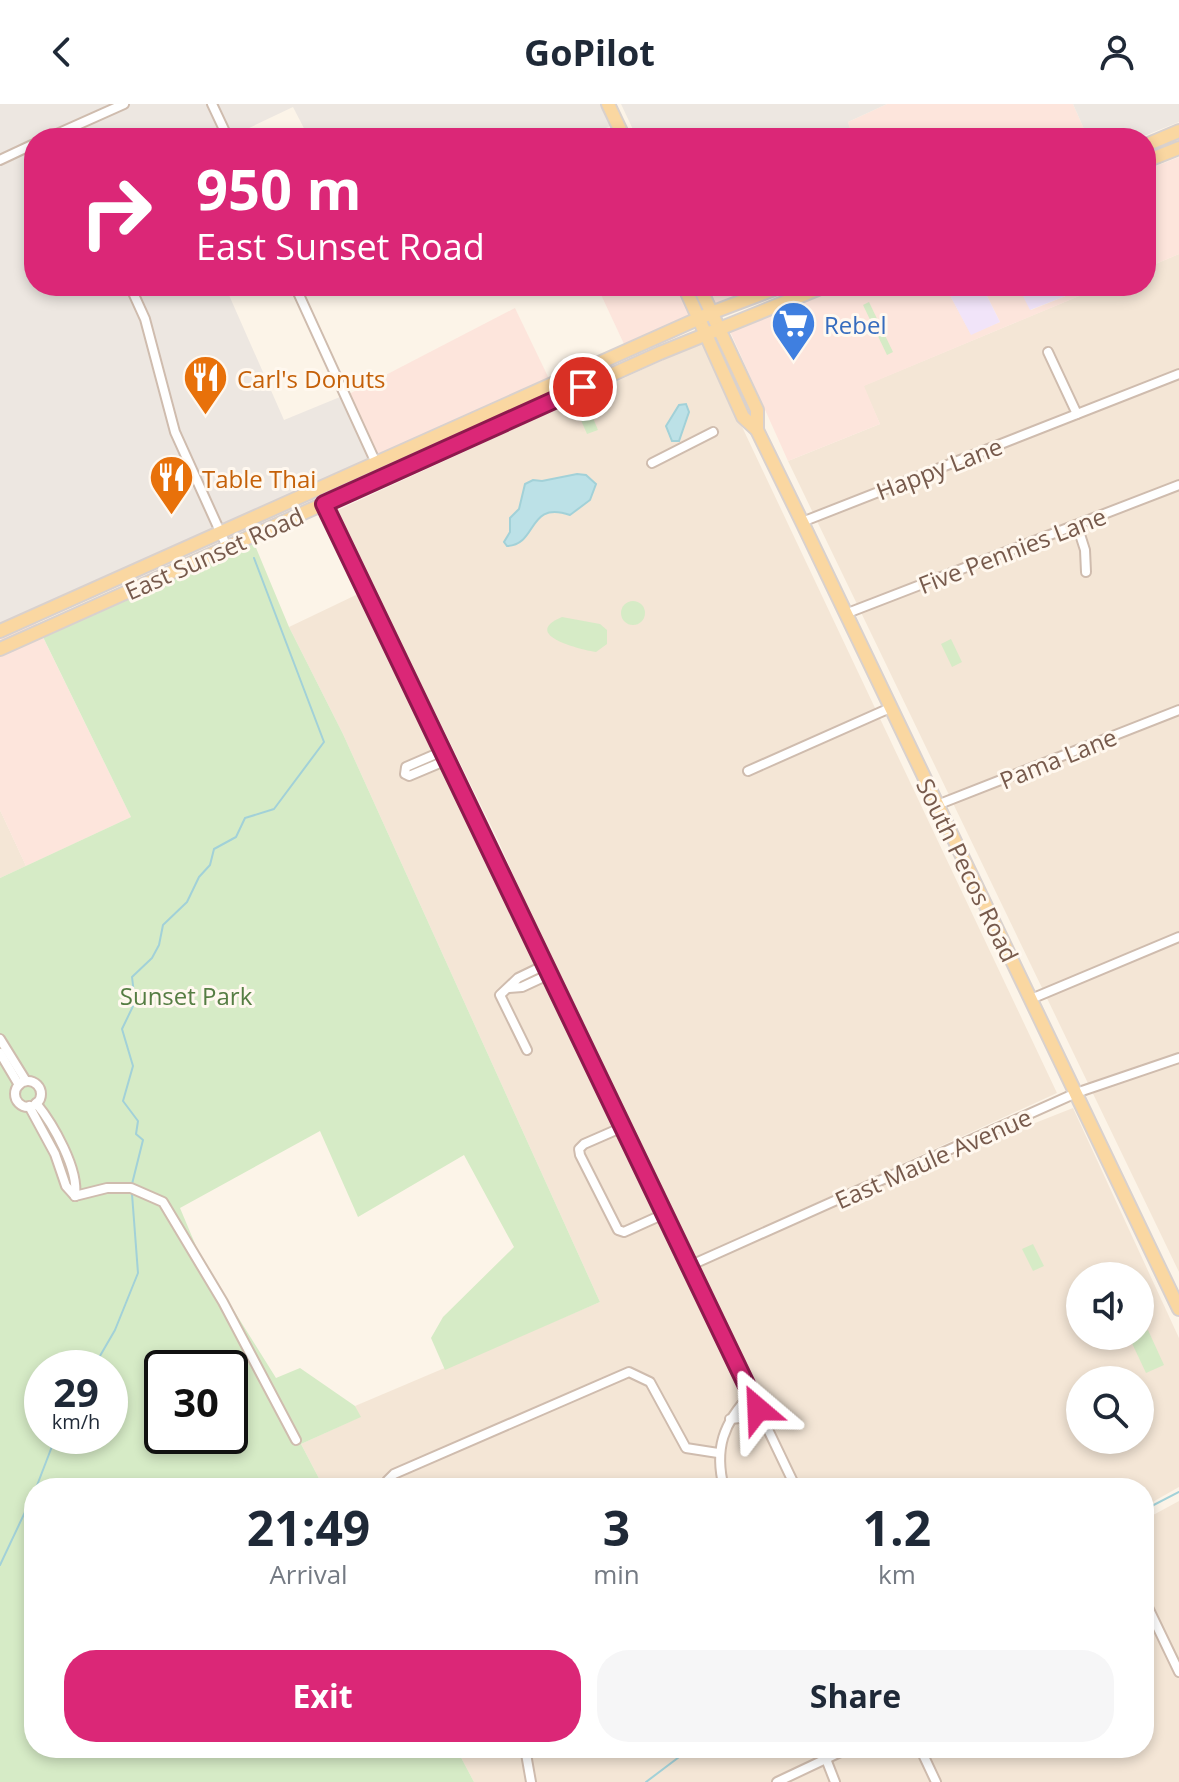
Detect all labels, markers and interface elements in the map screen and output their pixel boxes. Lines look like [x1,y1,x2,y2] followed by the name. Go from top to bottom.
[524,28,655,77] text: GoPilot
[40,30,84,74] icon: back
[1095,30,1139,74] icon: person
[196,150,362,226] text: 950 m
[64,160,168,264] icon: right
[196,222,485,271] text: East Sunset Road
[769,300,817,363] supermarket icon: Rebel
[824,308,887,341] place label: Rebel
[549,353,617,421] pin
[182,354,230,417] restaurant icon: Carl's Donuts
[237,362,386,395] place label: Carl's Donuts
[561,365,605,409] icon: arrive
[871,429,1007,507] street label: Happy Lane
[147,454,195,517] restaurant icon: Table Thai
[202,462,316,495] place label: Table Thai
[119,499,309,607] street label: East Sunset Road
[913,499,1111,601] street label: Five Pennies Lane
[995,720,1121,796] street label: Pama Lane
[909,773,1027,967] street label: South Pecos Road
[120,979,253,1012] park label: Sunset Park
[830,1100,1036,1216] street label: East Maule Avenue
[1066,1262,1154,1454] map controls
[1066,1262,1154,1350] button: sound
[144,1350,248,1454] speed limit sign: 30
[53,1364,99,1419] text: 29
[1066,1366,1154,1454] button: search
[716,1367,800,1451] position arrow
[52,1408,100,1435] text: km/h
[247,1495,370,1560] text: 21:49
[603,1495,630,1560] text: 3
[863,1495,931,1560] text: 1.2
[269,1556,348,1592] text: Arrival
[593,1556,640,1592] text: min
[878,1556,916,1592] text: km
[64,1650,581,1742] button: Exit
[597,1650,1114,1742] button: Share

